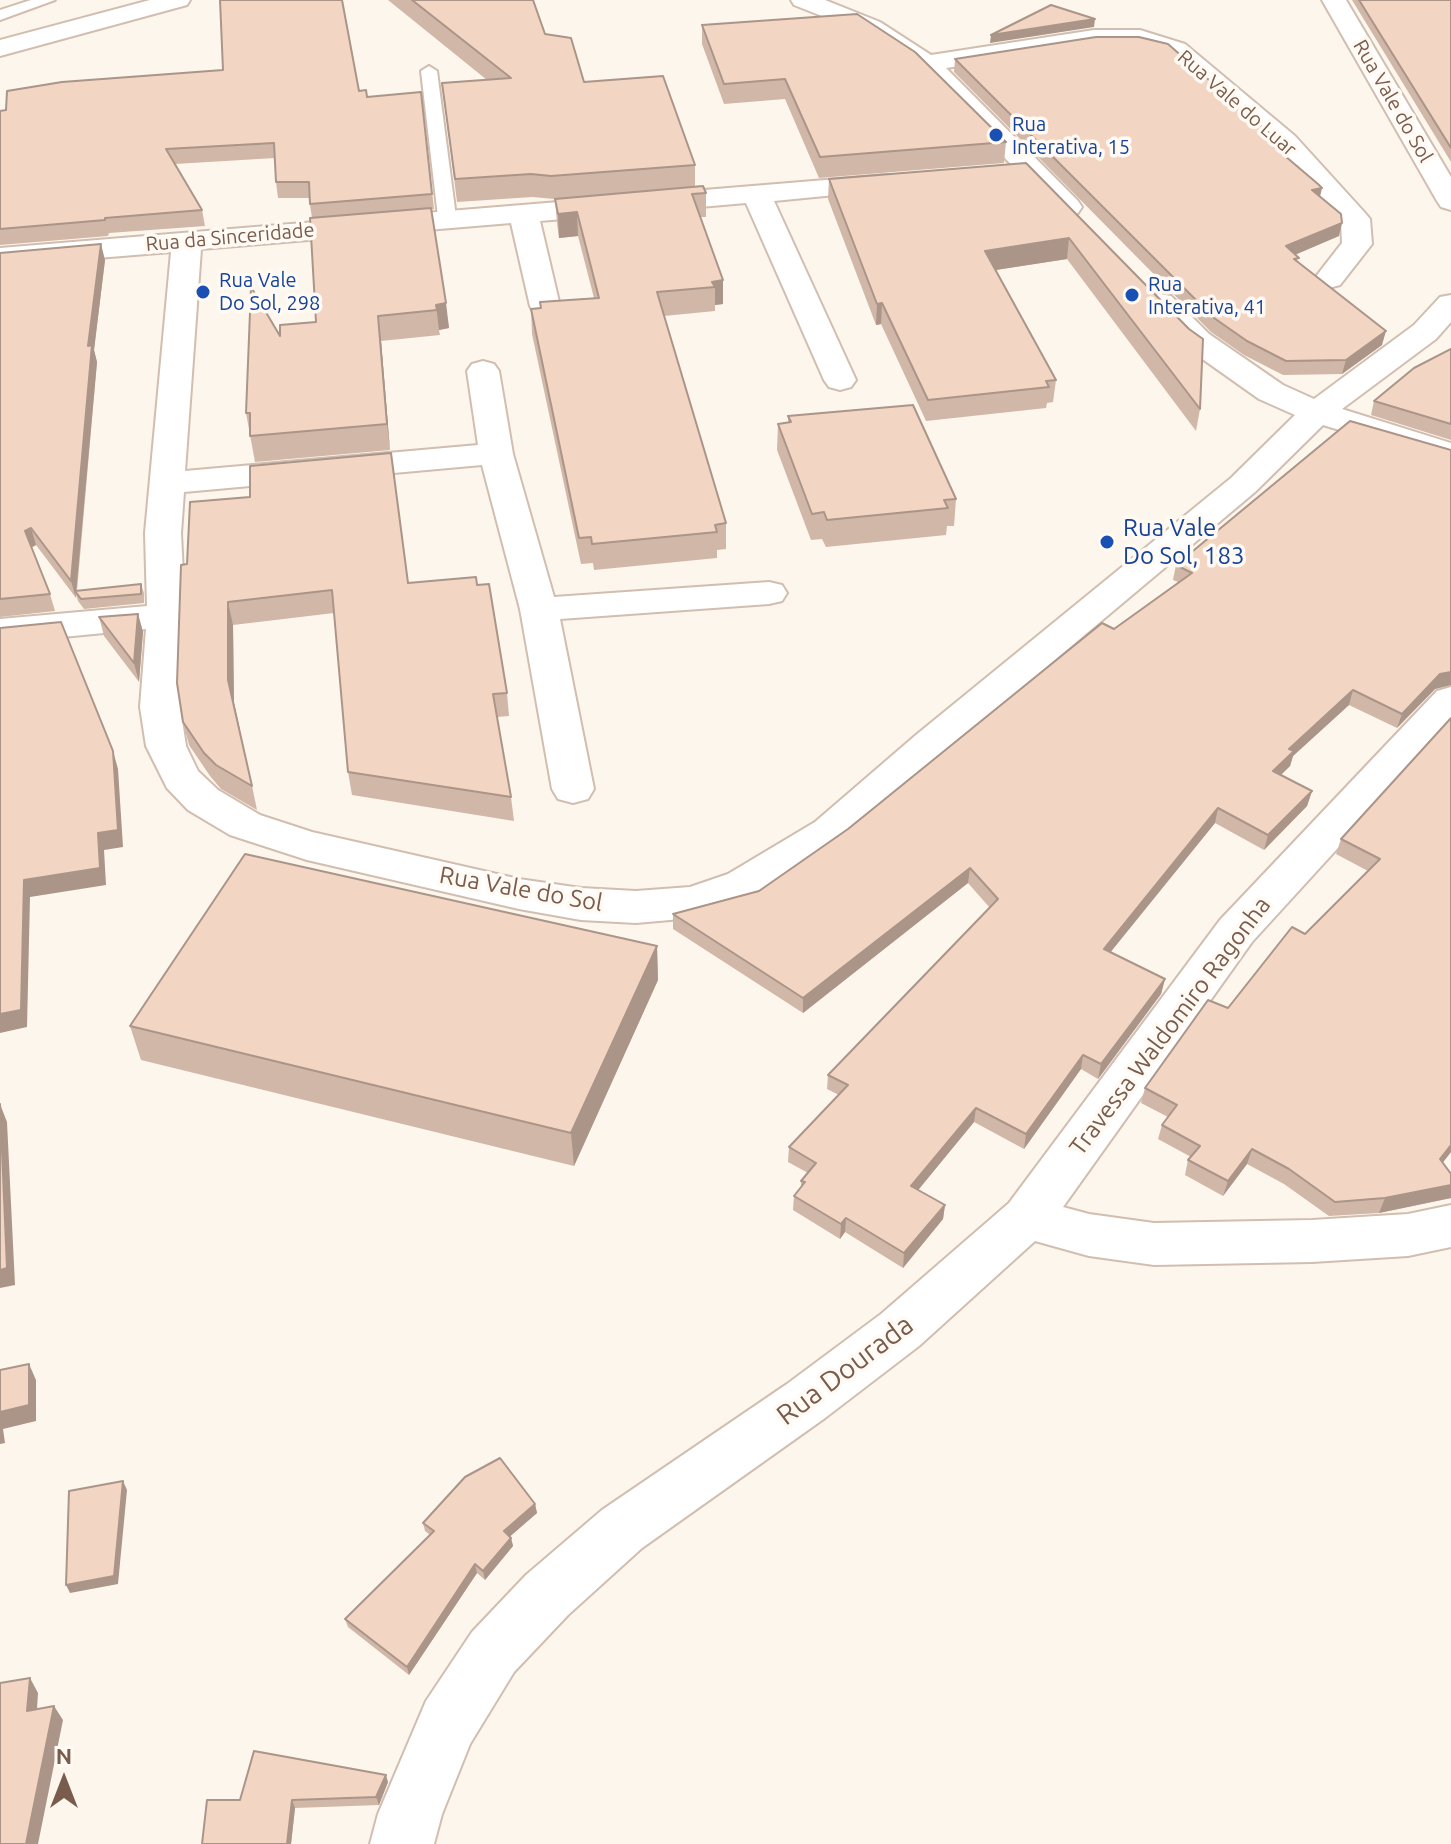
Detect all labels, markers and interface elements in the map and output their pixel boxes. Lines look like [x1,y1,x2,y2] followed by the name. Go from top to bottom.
[1348,35,1438,167] street label: Rua Vale do Sol
[1173,45,1301,161] street label: Rua Vale do Luar
[1012,112,1130,159] place label: Rua Interativa, 15
[987,126,1005,144] marker: Rua Interativa, 15
[145,218,315,256] street label: Rua da Sinceridade
[219,268,320,315] place label: Rua Vale Do Sol, 298
[1148,272,1266,319] place label: Rua Interativa, 41
[194,283,212,301] marker: Rua Vale Do Sol, 298
[1123,286,1141,304] marker: Rua Interativa, 41
[1123,514,1244,570] place label: Rua Vale Do Sol, 183
[1098,533,1116,551] marker: Rua Vale Do Sol, 183
[437,860,605,918] street label: Rua Vale do Sol
[1063,891,1277,1161] street label: Travessa Waldomiro Ragonha
[770,1308,920,1432] street label: Rua Dourada
[24,1740,104,1820] north arrow
[56,1743,72,1768] text: N

